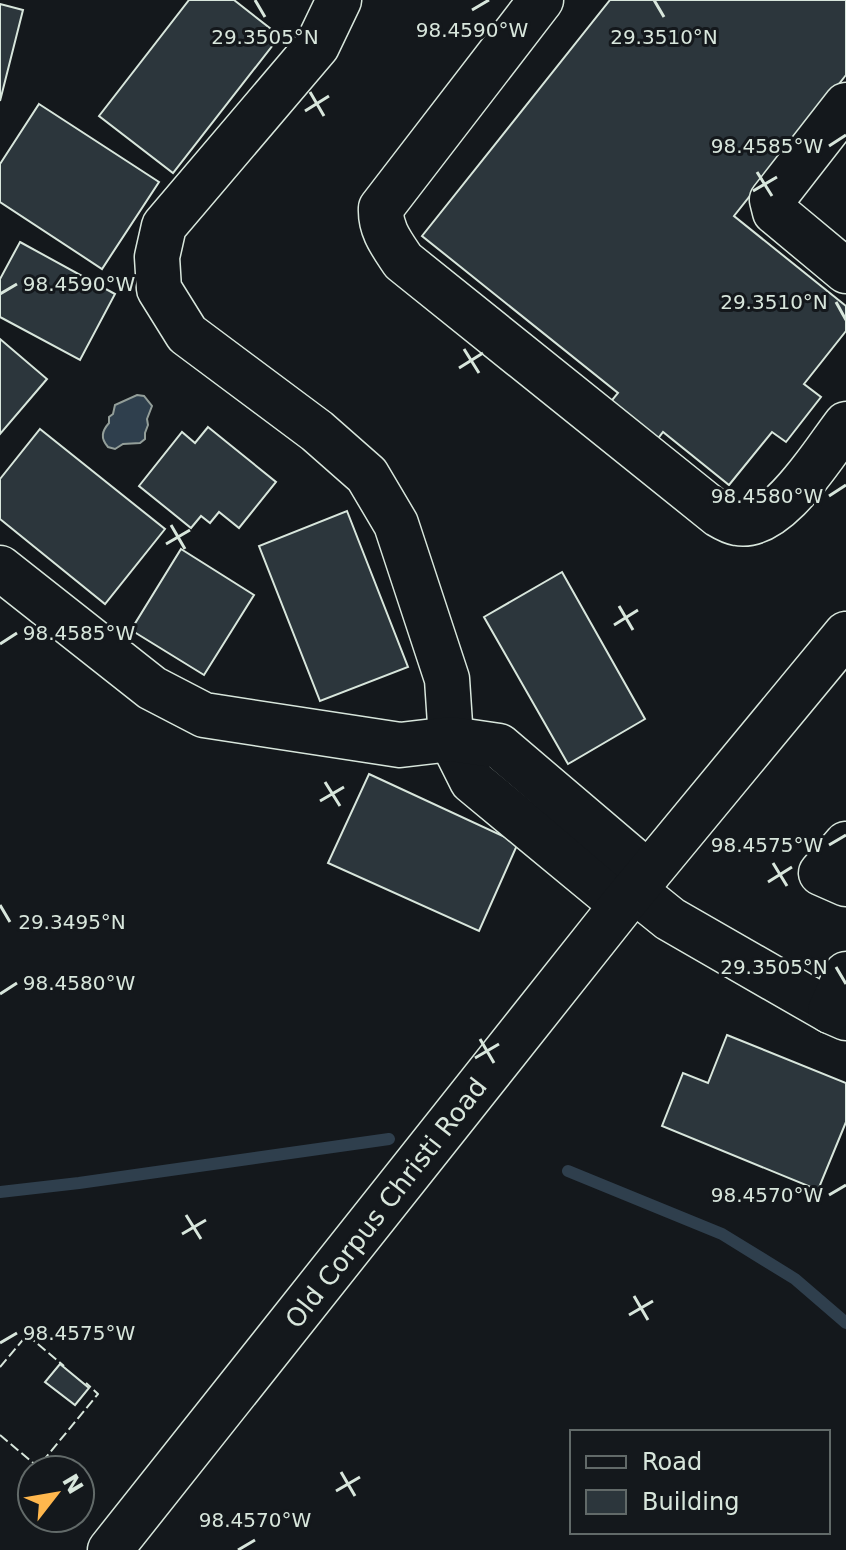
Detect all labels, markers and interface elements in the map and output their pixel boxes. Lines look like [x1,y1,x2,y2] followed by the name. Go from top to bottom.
[416,18,528,42] text: 98.4590°W
[211,25,319,49] text: 29.3505°N
[610,25,718,49] text: 29.3510°N
[711,134,823,158] text: 98.4585°W
[23,272,135,296] text: 98.4590°W
[720,290,828,314] text: 29.3510°N
[711,484,823,508] text: 98.4580°W
[23,621,135,645] text: 98.4585°W
[711,833,823,857] text: 98.4575°W
[18,910,126,934] text: 29.3495°N
[720,955,828,979] text: 29.3505°N
[23,971,135,995] text: 98.4580°W
[279,1072,493,1334] street label: Old Corpus Christi Road
[711,1183,823,1207] text: 98.4570°W
[23,1321,135,1345] text: 98.4575°W
[570,1430,830,1534] legend
[642,1448,702,1476] text: Road
[16,1454,96,1534] north arrow
[57,1470,88,1498] text: N
[642,1488,739,1516] text: Building
[199,1508,311,1532] text: 98.4570°W

